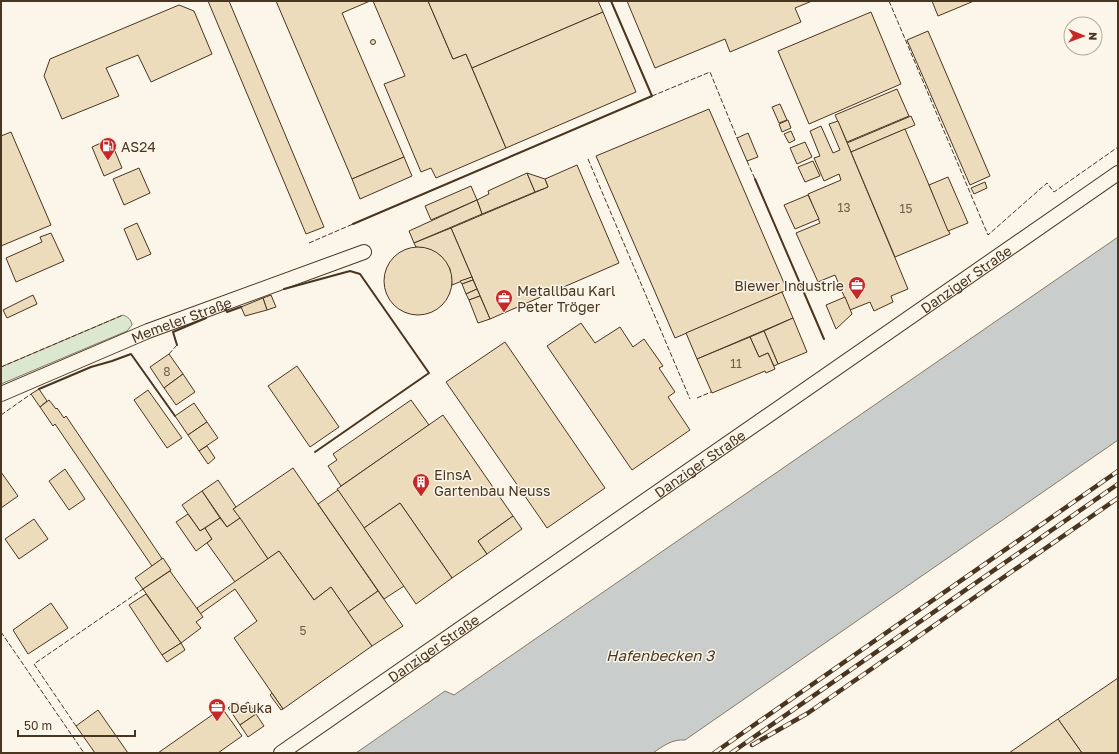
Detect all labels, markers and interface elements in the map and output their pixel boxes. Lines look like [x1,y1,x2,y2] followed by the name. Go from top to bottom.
[1063,16,1103,56] north arrow
[1087,32,1100,40] text: N
[98,136,118,161] fuel station icon: AS24
[121,138,156,155] place label: AS24
[838,200,850,215] house number: 13
[900,201,912,216] house number: 15
[917,241,1014,316] street label: Danziger Straße
[847,275,867,300] office icon: Biewer Industrie
[734,277,844,294] place label: Biewer Industrie
[517,282,616,315] place label: Metallbau Karl Peter Tröger
[494,288,514,313] office icon: Metallbau Karl Peter Tröger
[128,293,234,346] street label: Memeler Straße
[730,356,742,371] house number: 11
[163,364,171,379] house number: 8
[651,426,748,500] street label: Danziger Straße
[434,466,550,499] place label: EinsA Gartenbau Neuss
[411,472,431,497] building icon: EinsA Gartenbau Neuss
[384,610,482,685] street label: Danziger Straße
[300,623,307,638] house number: 5
[606,646,715,664] water label: Hafenbecken 3
[207,697,227,722] office icon: Deuka
[230,699,272,716] place label: Deuka
[18,712,135,738] scale bar
[24,718,52,733] text: 50 m

